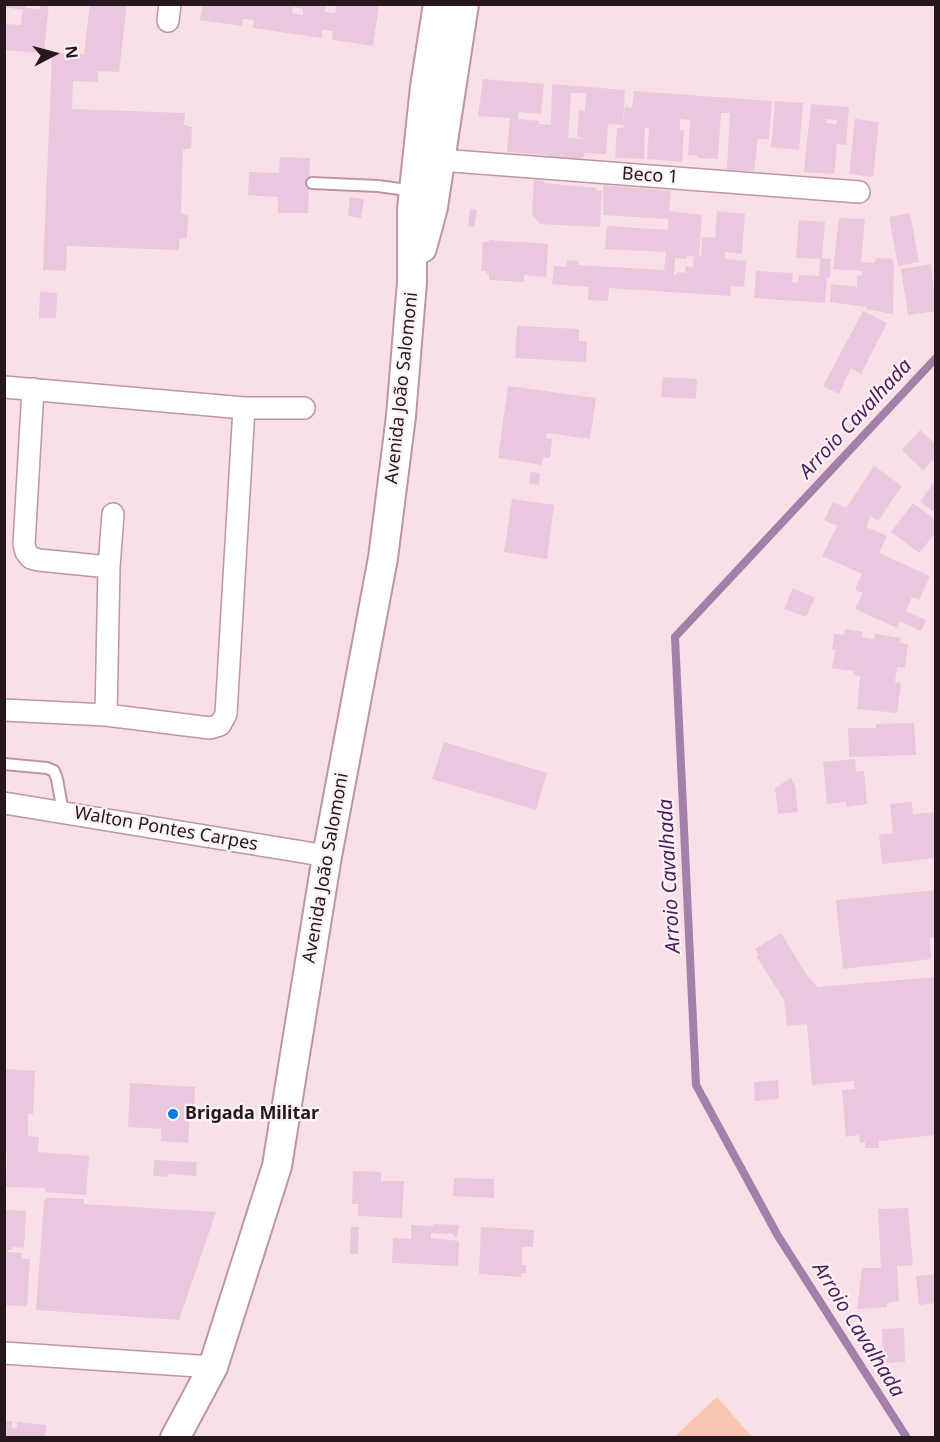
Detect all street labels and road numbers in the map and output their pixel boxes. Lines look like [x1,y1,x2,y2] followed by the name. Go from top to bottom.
[621,163,679,189] street label: Beco 1
[381,291,423,485] street label: Avenida João Salomoni
[299,771,353,965] street label: Avenida João Salomoni
[73,802,259,856] street label: Walton Pontes Carpes

